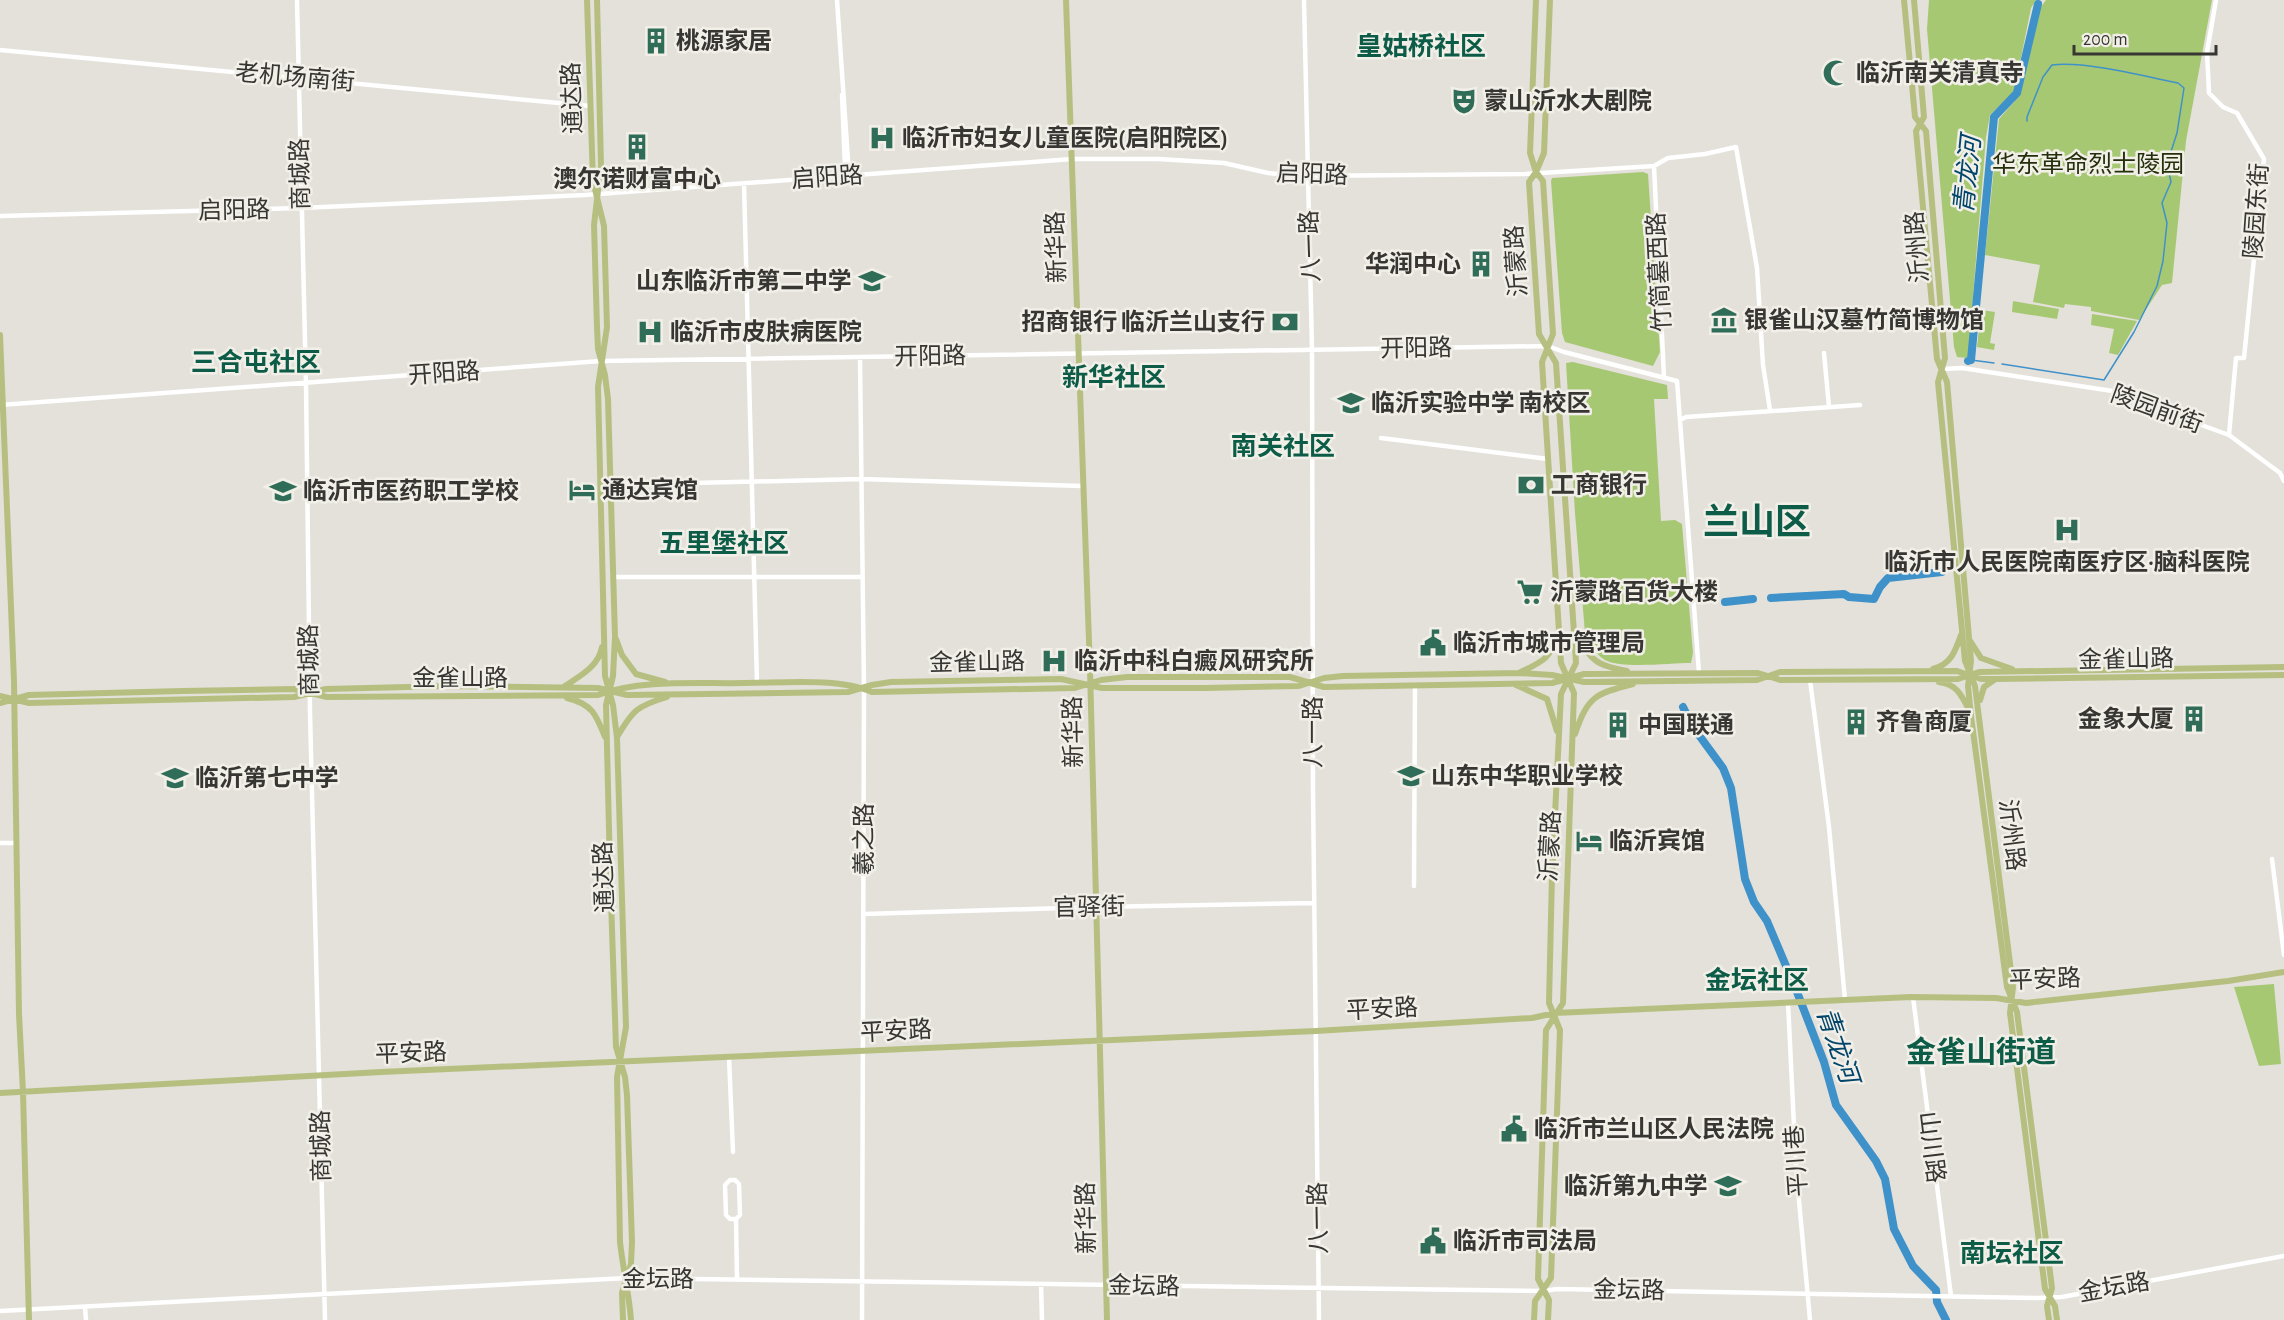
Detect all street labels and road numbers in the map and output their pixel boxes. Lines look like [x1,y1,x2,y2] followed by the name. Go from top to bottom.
[234,59,356,95] street label: 老机场南街
[558,62,586,134] street label: 通达路
[286,138,314,210] street label: 商城路
[1276,160,1348,188] street label: 启阳路
[790,162,864,192] street label: 启阳路
[2240,162,2272,260] street label: 陵园东街
[198,196,270,224] street label: 启阳路
[1296,210,1324,282] street label: 八一路
[1901,210,1933,284] street label: 沂州路
[1042,211,1070,283] street label: 新华路
[1643,211,1675,333] street label: 竹简墓西路
[1501,224,1531,298] street label: 沂蒙路
[1380,334,1452,362] street label: 开阳路
[894,342,966,370] street label: 开阳路
[407,358,481,388] street label: 开阳路
[2107,380,2207,438] street label: 陵园前街
[295,624,323,696] street label: 商城路
[2078,645,2174,673] street label: 金雀山路
[929,648,1025,676] street label: 金雀山路
[412,665,508,691] street label: 金雀山路
[1059,696,1087,768] street label: 新华路
[1300,696,1326,768] street label: 八一路
[1995,798,2029,872] street label: 沂州路
[851,803,877,875] street label: 羲之路
[1535,809,1565,883] street label: 沂蒙路
[590,841,618,913] street label: 通达路
[1053,893,1125,921] street label: 官驿街
[2009,965,2081,993] street label: 平安路
[1345,994,1419,1024] street label: 平安路
[859,1016,933,1046] street label: 平安路
[375,1039,447,1067] street label: 平安路
[307,1110,335,1182] street label: 商城路
[1915,1110,1949,1184] street label: 山川路
[1781,1124,1811,1198] street label: 平川巷
[1072,1182,1100,1254] street label: 新华路
[1304,1182,1332,1254] street label: 八一路
[622,1266,694,1292] street label: 金坛路
[2076,1268,2152,1306] street label: 金坛路
[1108,1272,1180,1300] street label: 金坛路
[1593,1276,1665,1304] street label: 金坛路

